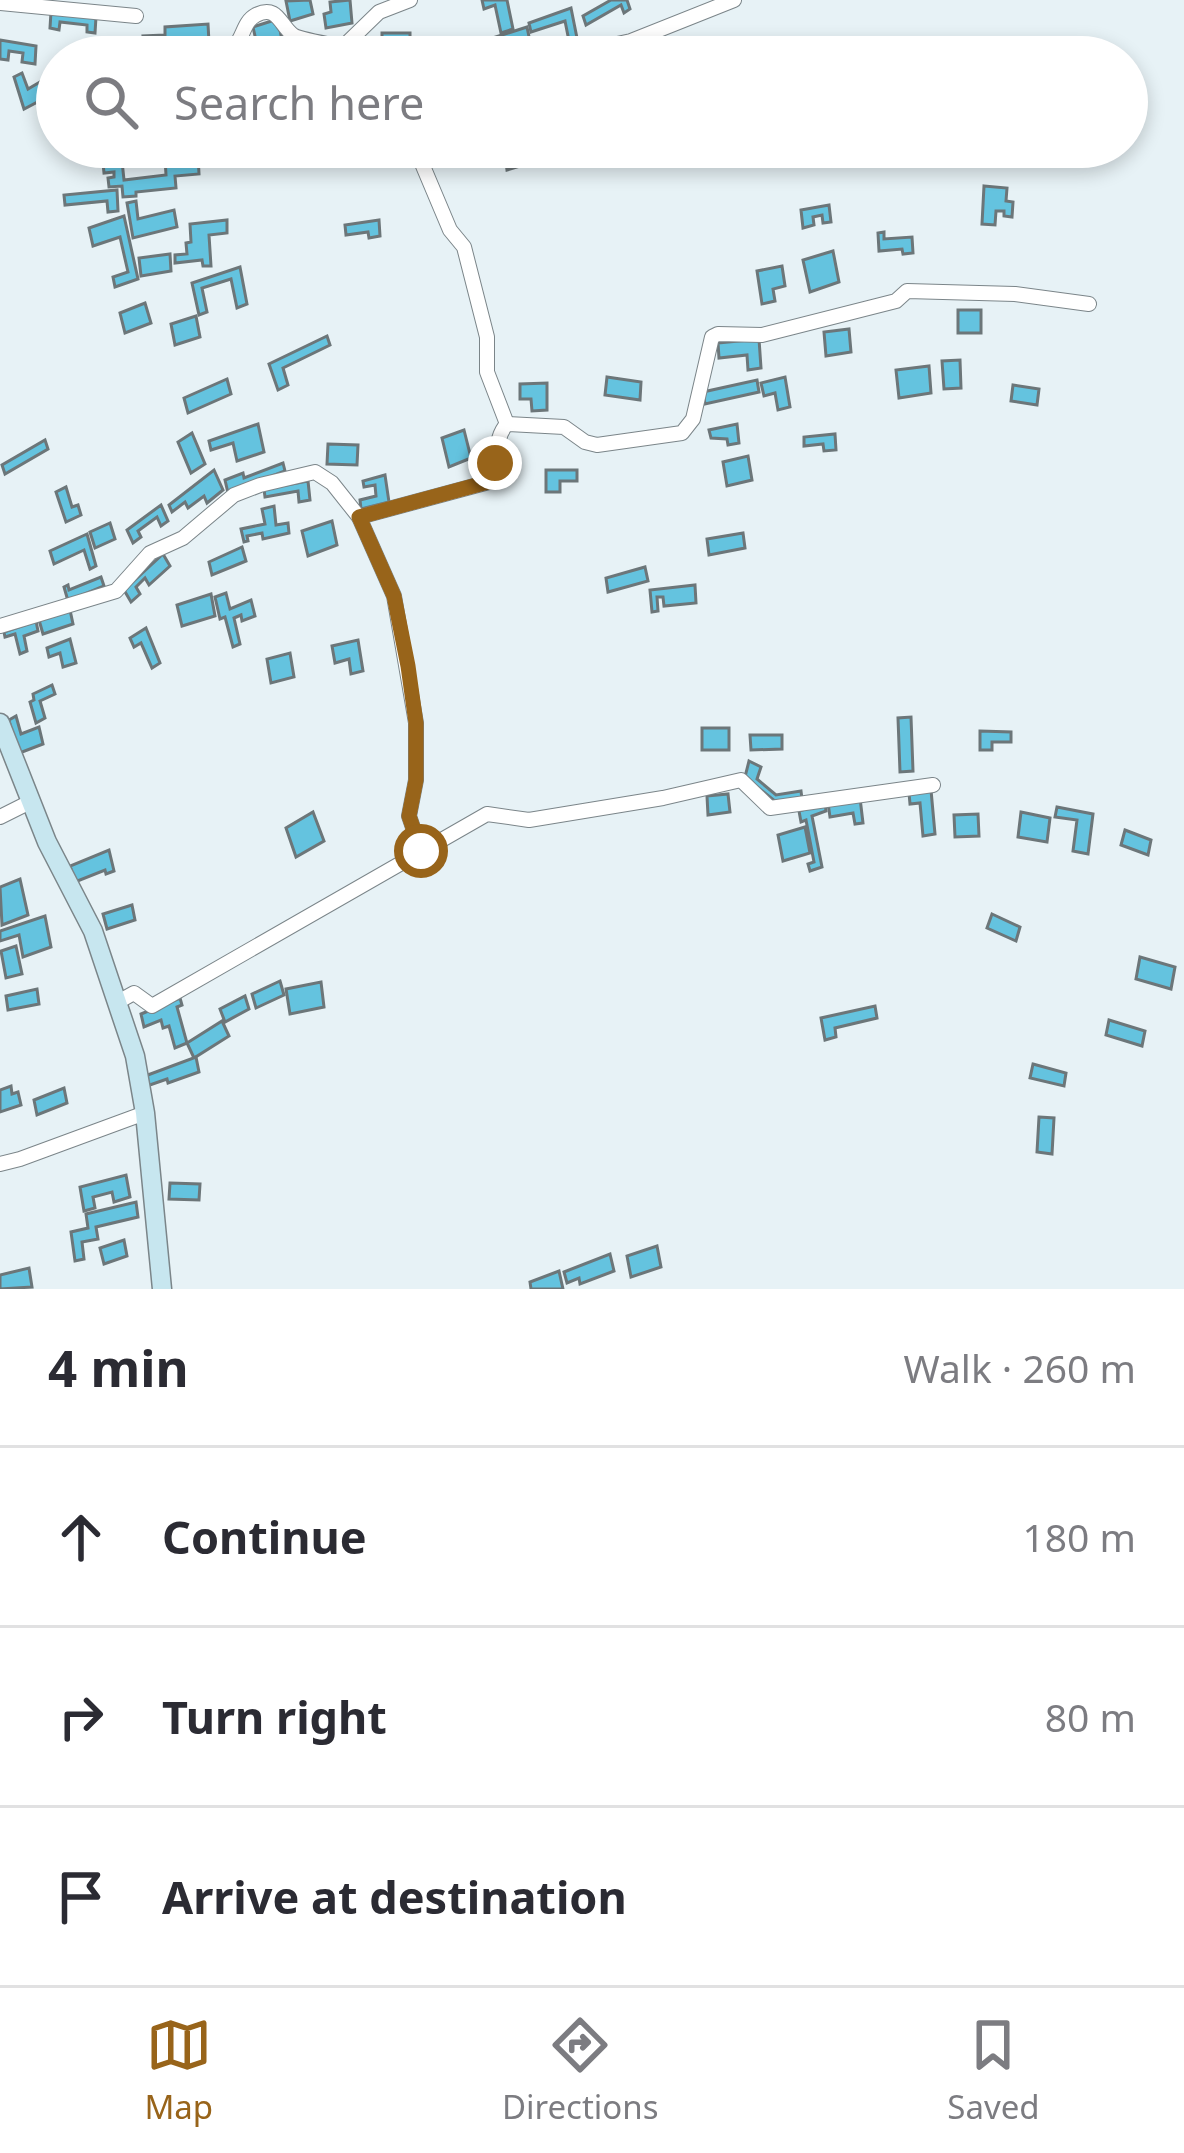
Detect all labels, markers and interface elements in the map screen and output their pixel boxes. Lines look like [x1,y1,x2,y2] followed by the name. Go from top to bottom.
[36,36,1148,168] search box
[78,69,144,135] icon: search
[174,72,424,133] text: Search here
[468,436,522,490] route end
[394,824,448,878] route start
[48,1332,189,1402] text: 4 min
[903,1341,1136,1394] text: Walk · 260 m
[48,1504,114,1570] icon: ahead
[162,1506,367,1567] text: Continue
[1022,1510,1136,1563] text: 180 m
[48,1684,114,1750] icon: right
[162,1686,387,1747] text: Turn right
[1045,1690,1136,1743] text: 80 m
[48,1864,114,1930] icon: arrive
[162,1866,627,1927] text: Arrive at destination
[144,2012,213,2129] tab: Map
[502,2012,659,2129] tab: Directions
[947,2012,1040,2129] tab: Saved

